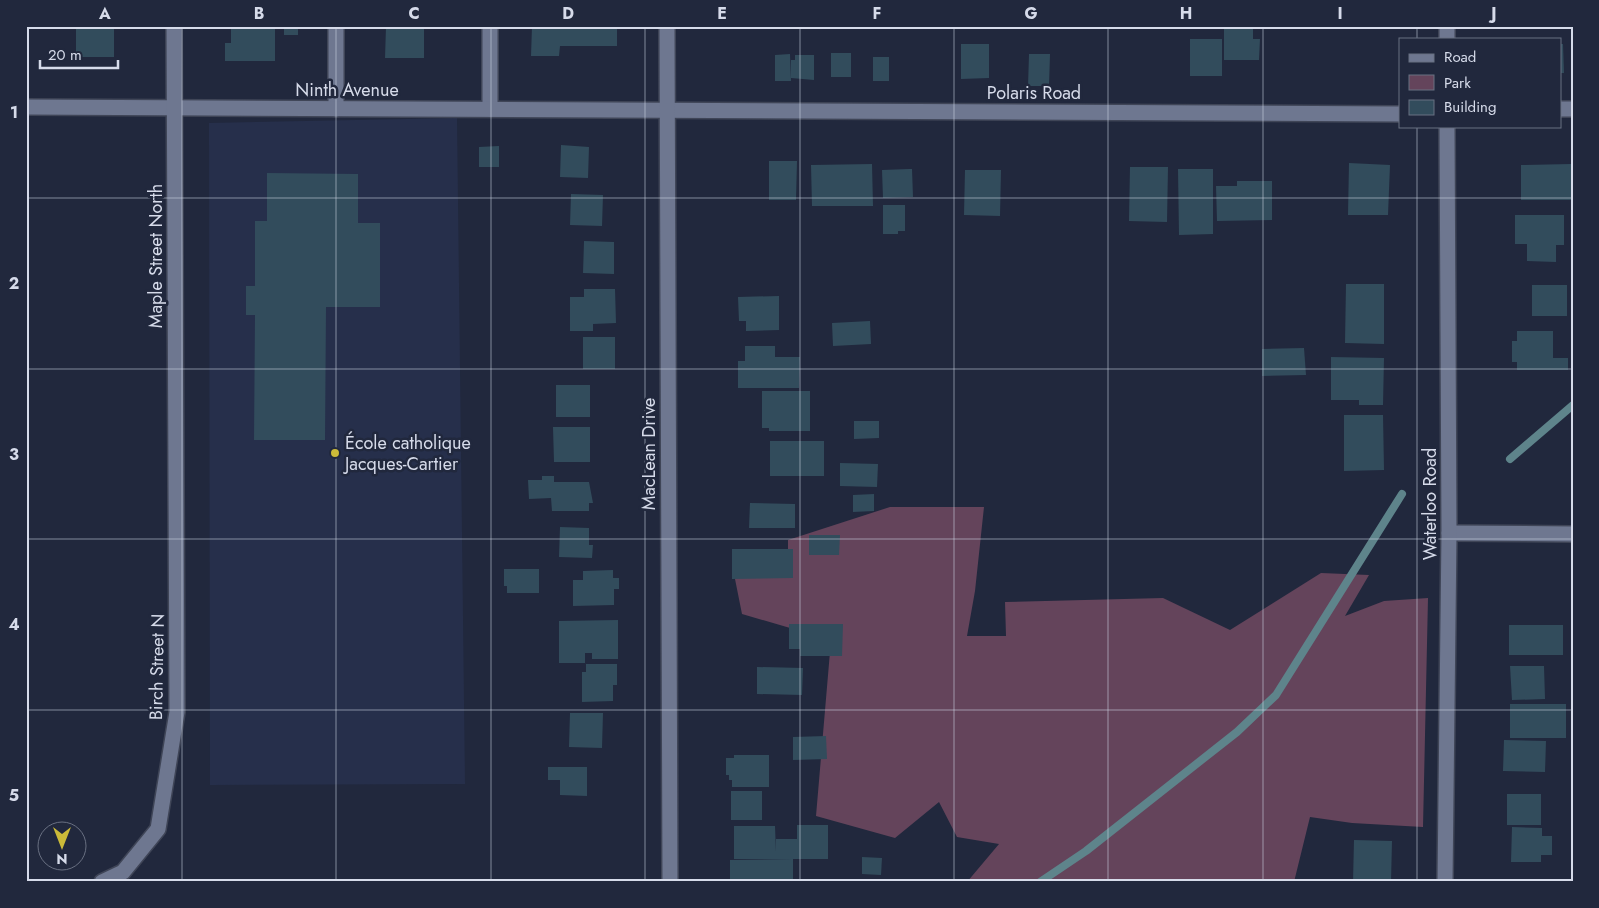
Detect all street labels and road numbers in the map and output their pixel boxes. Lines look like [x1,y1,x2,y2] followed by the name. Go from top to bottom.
[295,77,399,103] street label: Ninth Avenue
[987,80,1081,106] street label: Polaris Road
[143,184,169,328] street label: Maple Street North
[636,398,662,510] street label: MacLean Drive
[1417,448,1443,560] street label: Waterloo Road
[143,614,171,720] street label: Birch Street N

